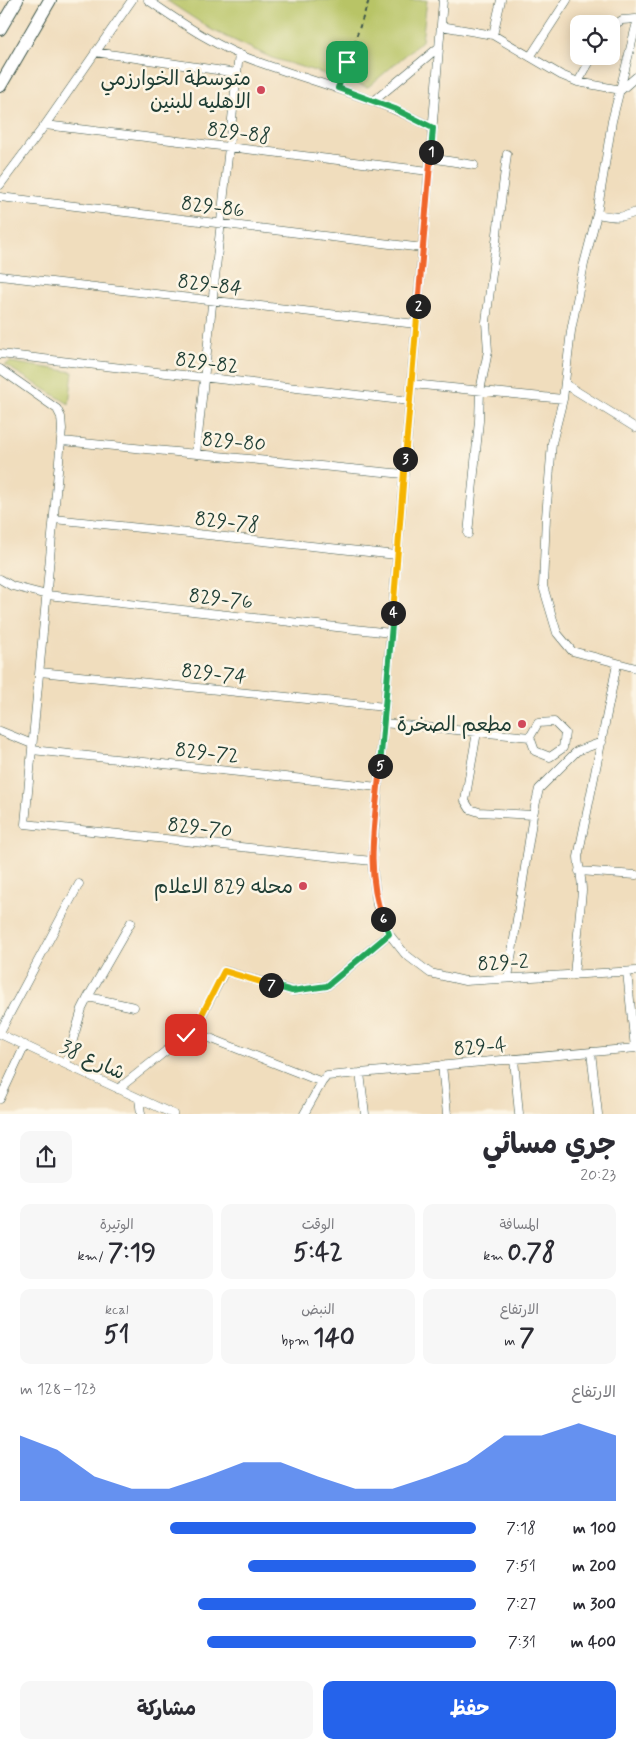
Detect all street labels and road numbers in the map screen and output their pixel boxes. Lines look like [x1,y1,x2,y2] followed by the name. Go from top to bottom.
[206,116,272,151] street label: 829-88
[180,190,246,225] street label: 829-86
[176,268,244,303] street label: 829-84
[174,346,240,381] street label: 829-82
[201,426,267,459] street label: 829-80
[193,506,260,539] street label: 829-78
[187,583,254,616] street label: 829-76
[180,658,248,691] street label: 829-74
[174,737,240,770] street label: 829-72
[166,812,234,845] street label: 829-70
[477,949,530,978] street label: 829-2
[453,1032,508,1063] street label: 829-4
[56,1034,129,1087] street label: شارع 38

